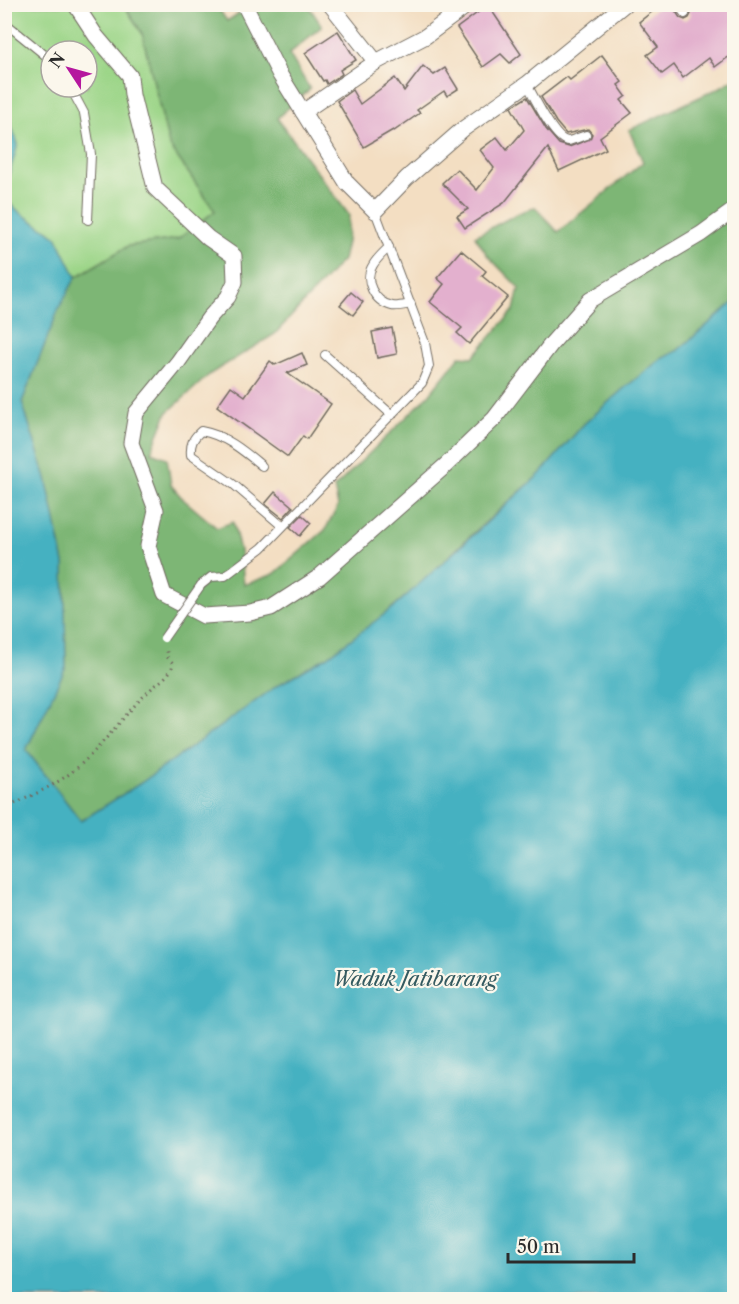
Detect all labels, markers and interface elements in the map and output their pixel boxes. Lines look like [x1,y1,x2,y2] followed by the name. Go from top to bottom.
[39,39,99,99] north arrow
[45,49,69,72] text: N
[333,967,499,991] water label: Waduk Jatibarang
[508,1226,634,1264] scale bar
[517,1236,560,1258] text: 50 m

